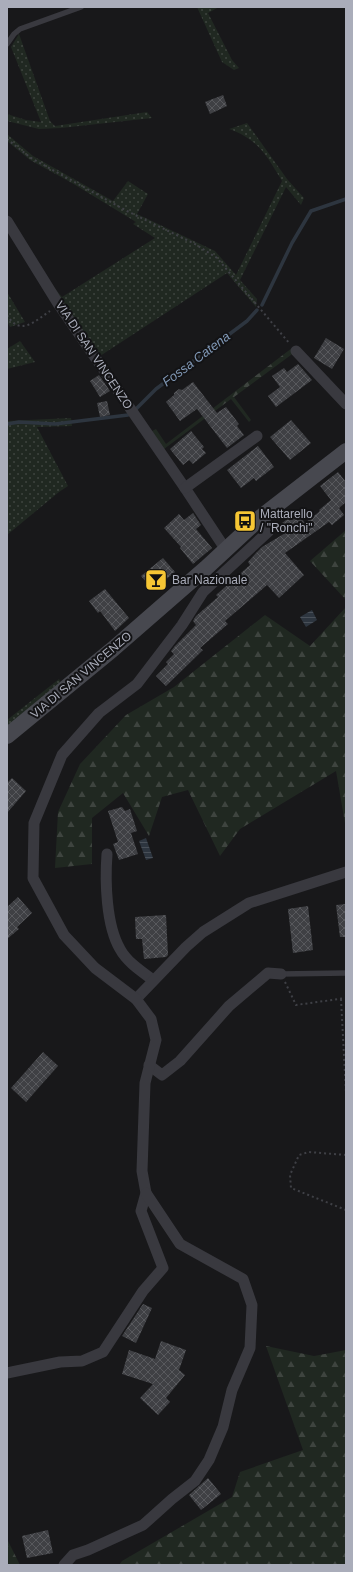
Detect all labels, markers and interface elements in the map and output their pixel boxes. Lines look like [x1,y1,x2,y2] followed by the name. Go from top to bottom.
[53,298,135,412] street label: VIA DI SAN VINCENZO
[159,329,233,389] water label: Fossa Catena
[260,507,313,535] place label: Mattarello / "Ronchi"
[232,508,258,534] bus stop icon: Mattarello / "Ronchi"
[143,567,169,593] bar icon: Bar Nazionale
[172,573,248,587] place label: Bar Nazionale
[28,629,134,721] street label: VIA DI SAN VINCENZO

